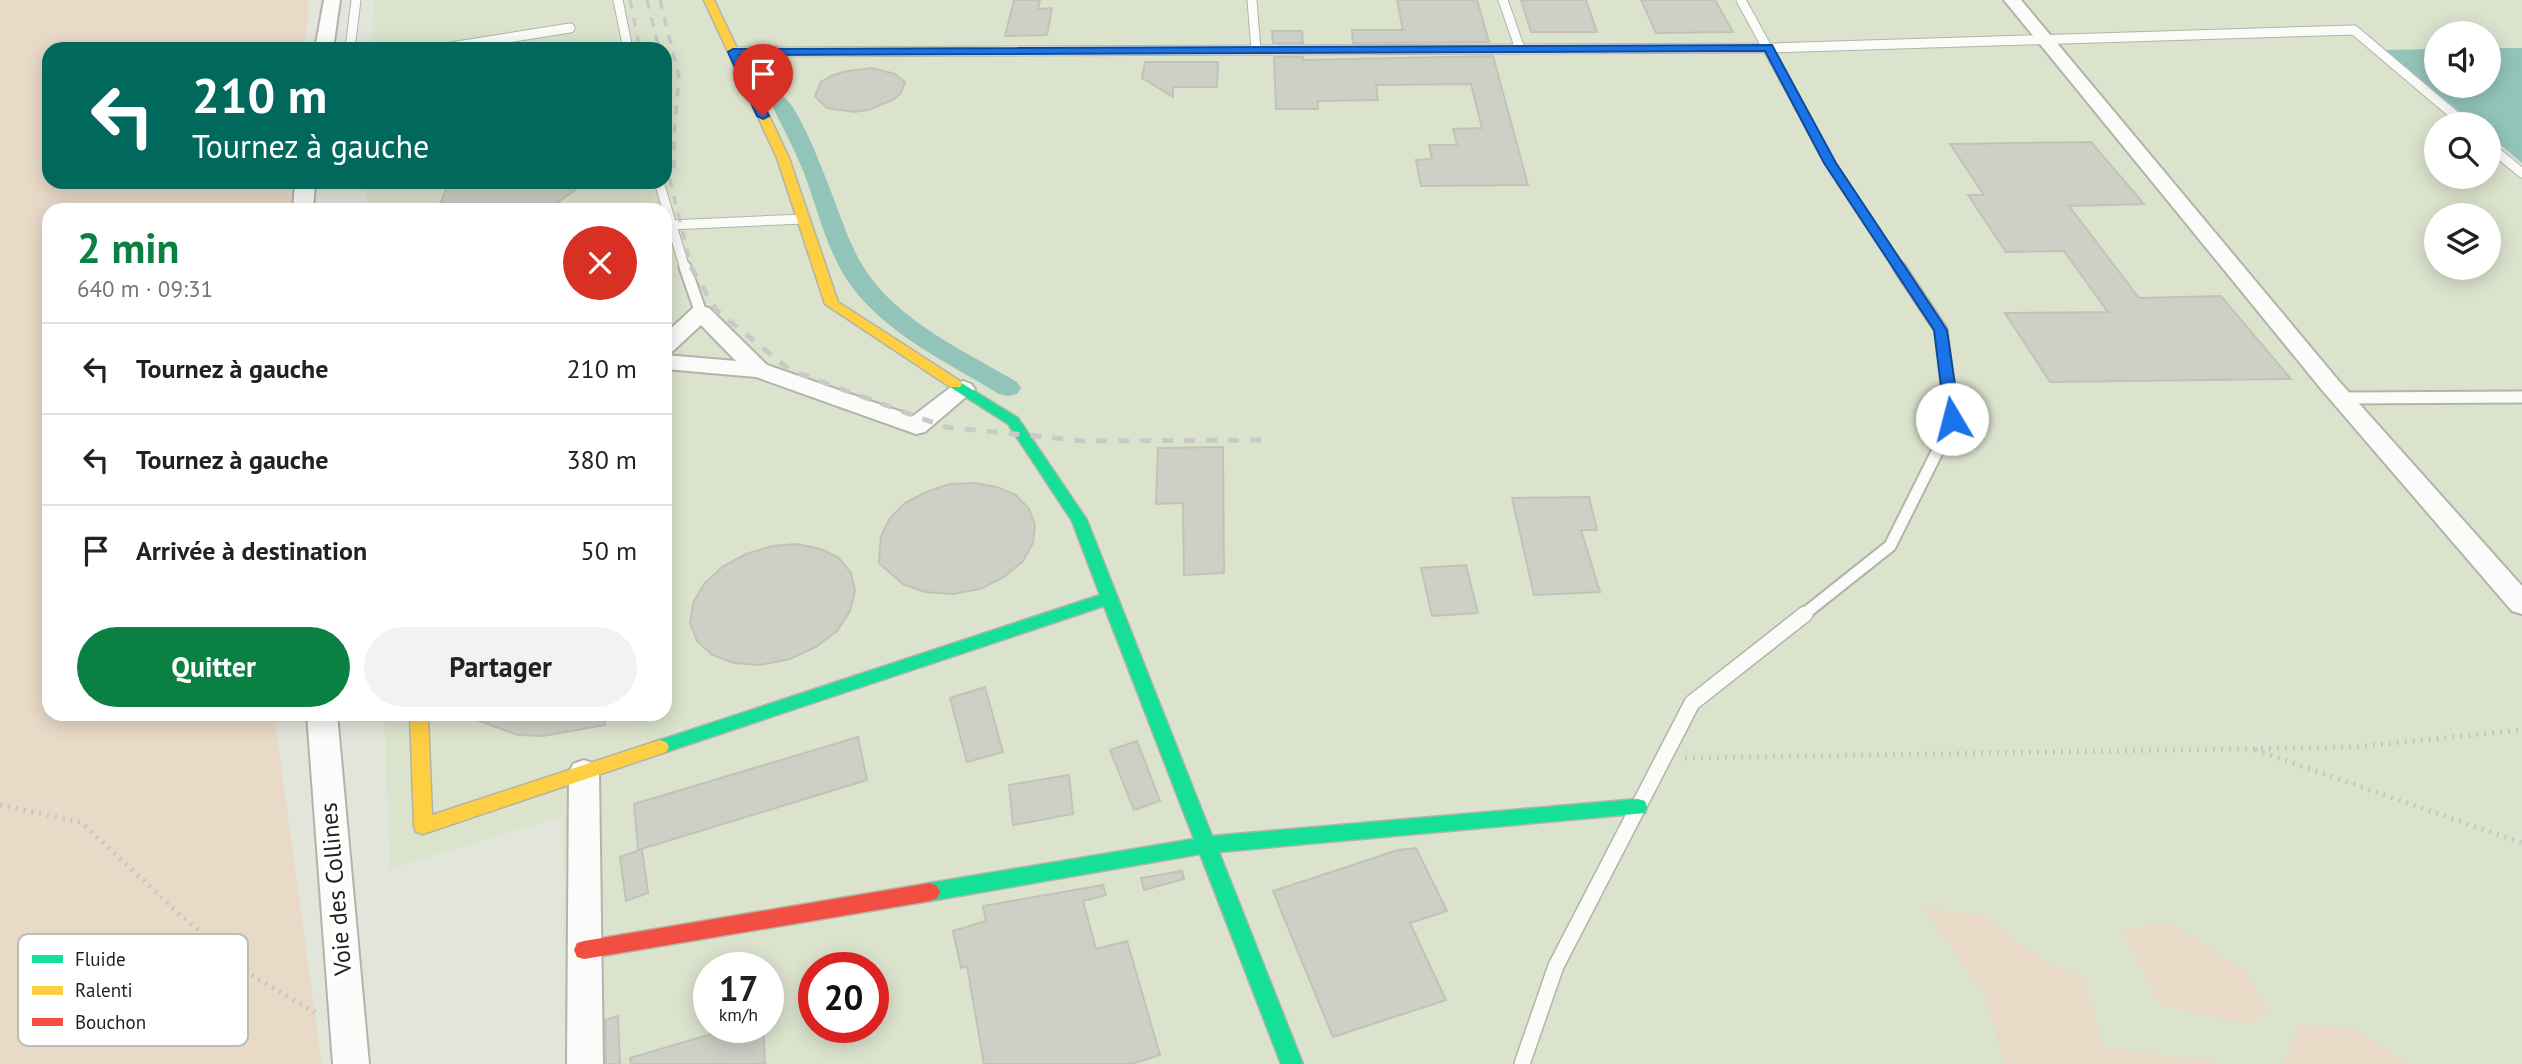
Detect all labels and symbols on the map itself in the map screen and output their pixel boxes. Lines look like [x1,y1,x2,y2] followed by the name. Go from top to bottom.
[733,44,793,116] pin
[1915,382,1989,456] position arrow
[313,801,359,978] street label: Voie des Collines
[18,934,248,1046] legend
[75,947,126,971] text: Fluide
[798,952,889,1043] speed limit sign: 20
[75,978,133,1002] text: Ralenti
[75,1010,146,1034] text: Bouchon

